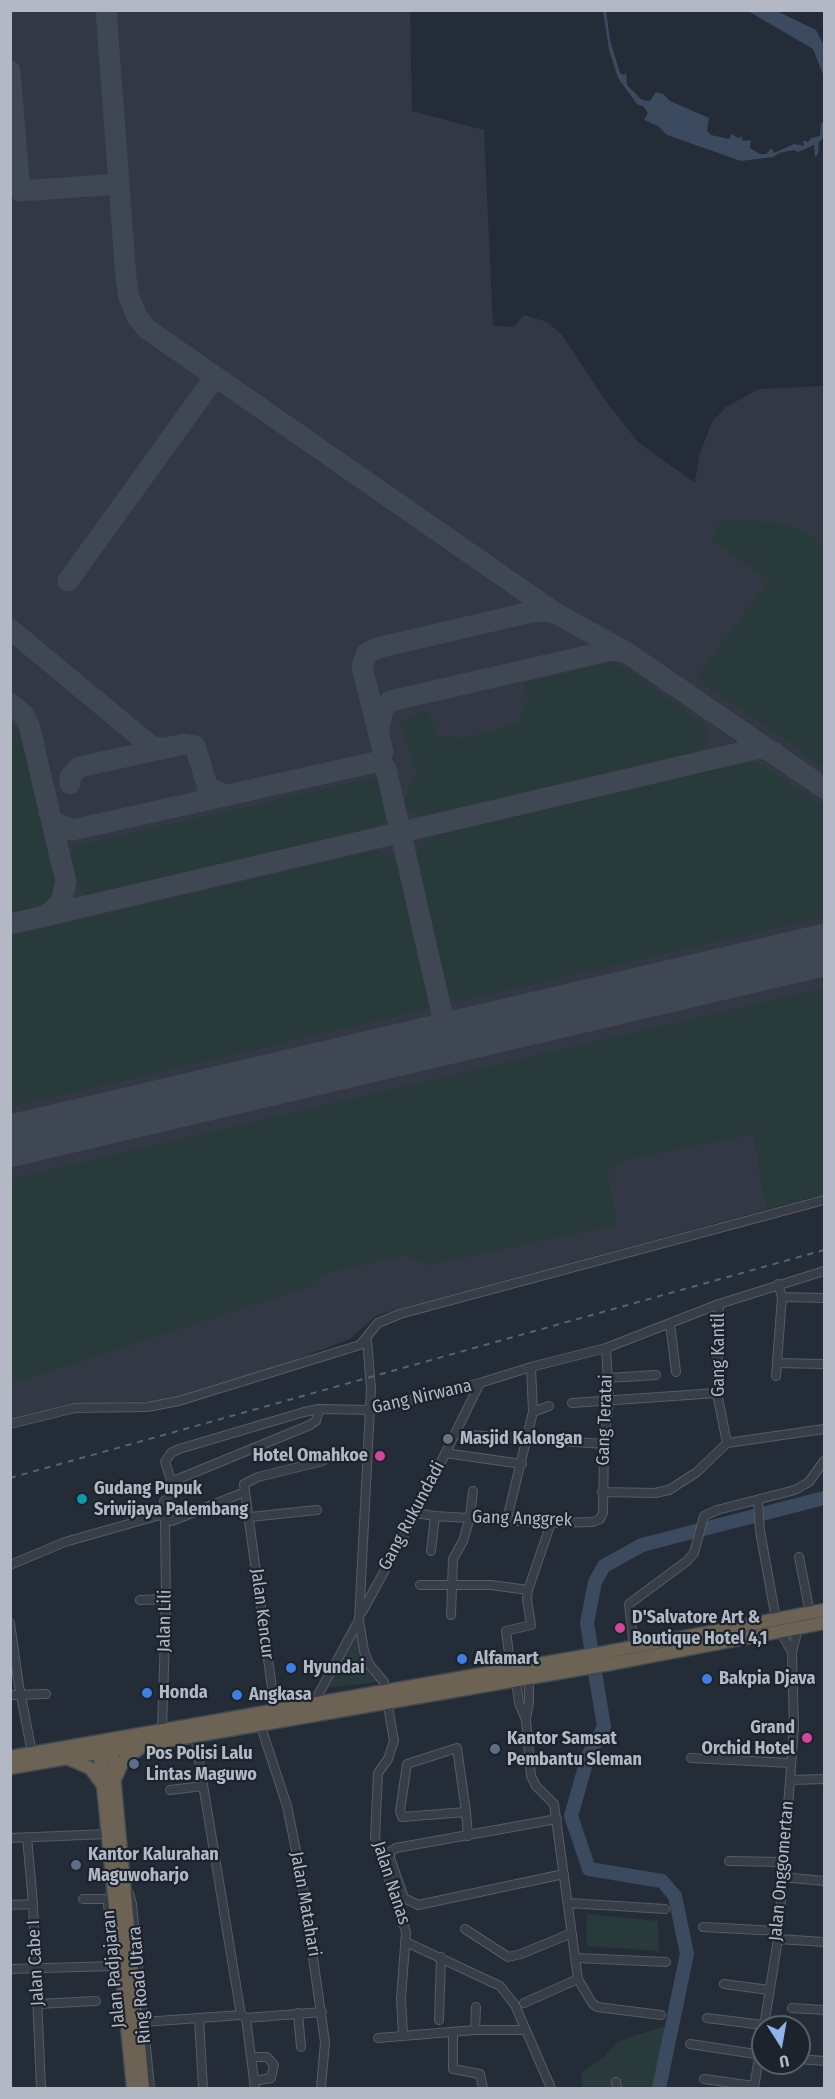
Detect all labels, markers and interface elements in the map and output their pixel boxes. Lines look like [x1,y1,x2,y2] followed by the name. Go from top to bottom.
[708,1313,730,1397] street label: Gang Kantil
[593,1374,617,1466] street label: Gang Teratai
[370,1375,474,1419] street label: Gang Nirwana
[460,1428,582,1450] place label: Masjid Kalongan
[441,1432,455,1446] marker: Masjid Kalongan
[253,1445,368,1467] place label: Hotel Omahkoe
[373,1449,387,1463] marker: Hotel Omahkoe
[374,1458,450,1574] street label: Gang Rukundadi
[94,1478,248,1520] place label: Gudang Pupuk Sriwijaya Palembang
[75,1492,89,1506] marker: Gudang Pupuk Sriwijaya Palembang
[472,1506,572,1532] street label: Gang Anggrek
[246,1567,278,1661] street label: Jalan Kencur
[154,1590,176,1652] street label: Jalan Lili
[632,1607,767,1650] place label: D'Salvatore Art & Boutique Hotel 4,1
[613,1621,627,1635] marker: D'Salvatore Art & Boutique Hotel 4,1
[474,1648,539,1670] place label: Alfamart
[455,1652,469,1666] marker: Alfamart
[303,1657,365,1679] place label: Hyundai
[284,1661,298,1675] marker: Hyundai
[719,1668,815,1690] place label: Bakpia Djava
[700,1672,714,1686] marker: Bakpia Djava
[159,1682,208,1704] place label: Honda
[249,1684,312,1706] place label: Angkasa
[140,1686,154,1700] marker: Honda
[230,1688,244,1702] marker: Angkasa
[702,1717,795,1760] place label: Grand Orchid Hotel
[507,1728,642,1770] place label: Kantor Samsat Pembantu Sleman
[800,1731,814,1745] marker: Grand Orchid Hotel
[488,1742,502,1756] marker: Kantor Samsat Pembantu Sleman
[146,1743,257,1786] place label: Pos Polisi Lalu Lintas Maguwo
[127,1757,141,1771] marker: Pos Polisi Lalu Lintas Maguwo
[765,1800,799,1942] street label: Jalan Onggomertan
[367,1839,415,1927] street label: Jalan Nanas
[88,1844,219,1886] place label: Kantor Kalurahan Maguwoharjo
[285,1850,325,1958] street label: Jalan Matahari
[69,1858,83,1872] marker: Kantor Kalurahan Maguwoharjo
[98,1909,130,2029] street label: Jalan Padjajaran
[23,1920,49,2006] street label: Jalan Cabe I
[124,1925,156,2045] street label: Ring Road Utara
[751,2015,811,2075] north arrow
[778,2051,791,2071] text: U

